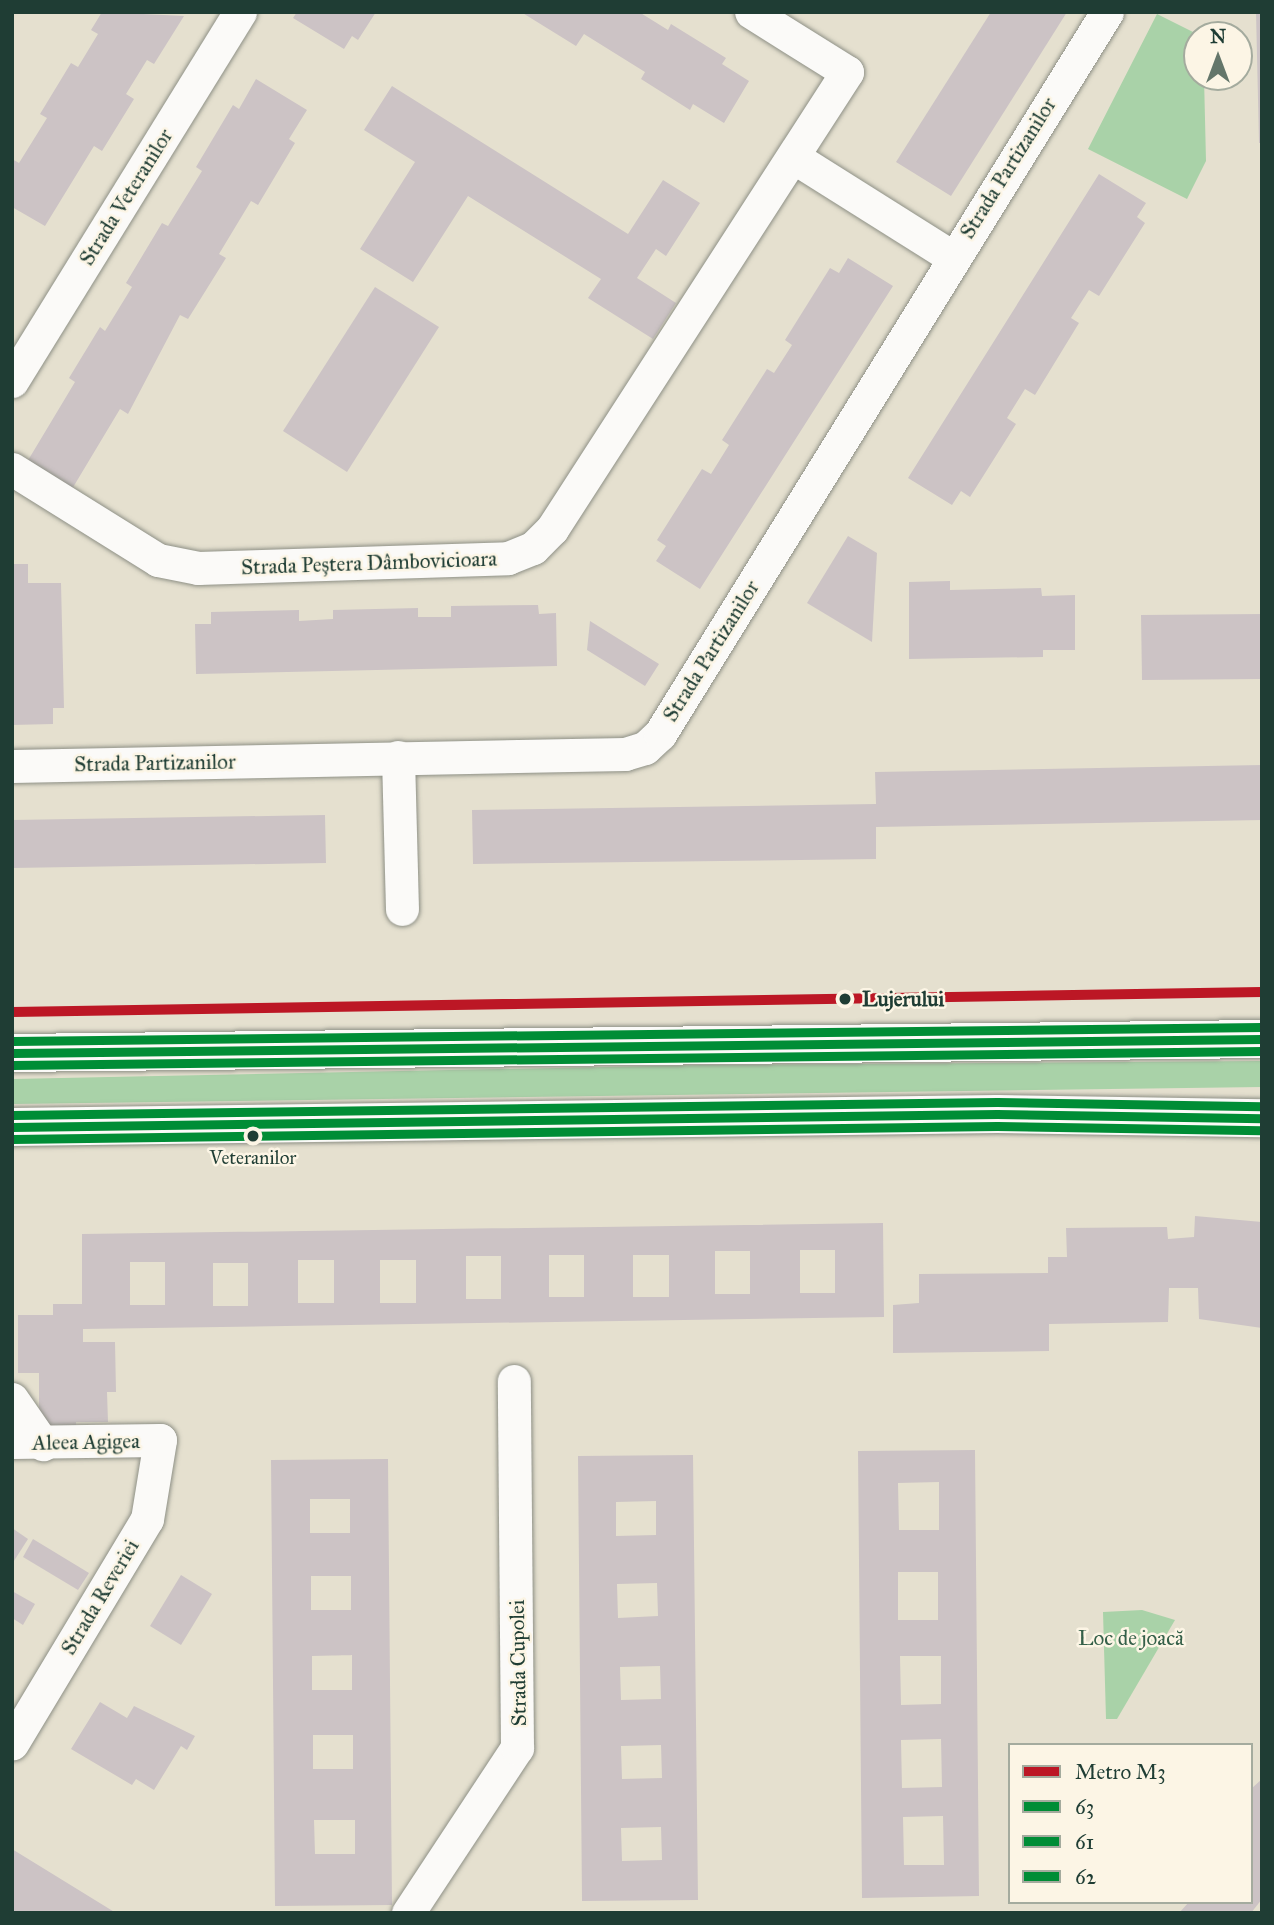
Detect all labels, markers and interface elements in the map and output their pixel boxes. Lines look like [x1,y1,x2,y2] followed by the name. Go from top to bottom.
[1183,21,1253,91] north arrow
[1210,25,1226,48] text: N
[954,93,1062,243] street label: Strada Partizanilor
[74,124,178,270] street label: Strada Veteranilor
[241,546,497,580] street label: Strada Peștera Dâmbovicioara
[657,576,765,726] street label: Strada Partizanilor
[74,749,236,777] street label: Strada Partizanilor
[862,986,944,1012] place label: Lujerului
[834,988,856,1010] marker: Lujerului
[246,1129,260,1143] marker: Veteranilor
[210,1147,296,1169] place label: Veteranilor
[32,1428,140,1456] street label: Aleea Agigea
[56,1535,144,1659] street label: Strada Reveriei
[504,1599,532,1727] street label: Strada Cupolei
[1078,1625,1184,1651] park label: Loc de joacă
[1008,1743,1253,1904] legend
[1075,1759,1166,1785] text: Metro M3
[1075,1794,1094,1820] text: 63
[1075,1829,1094,1855] text: 61
[1075,1864,1096,1890] text: 62

